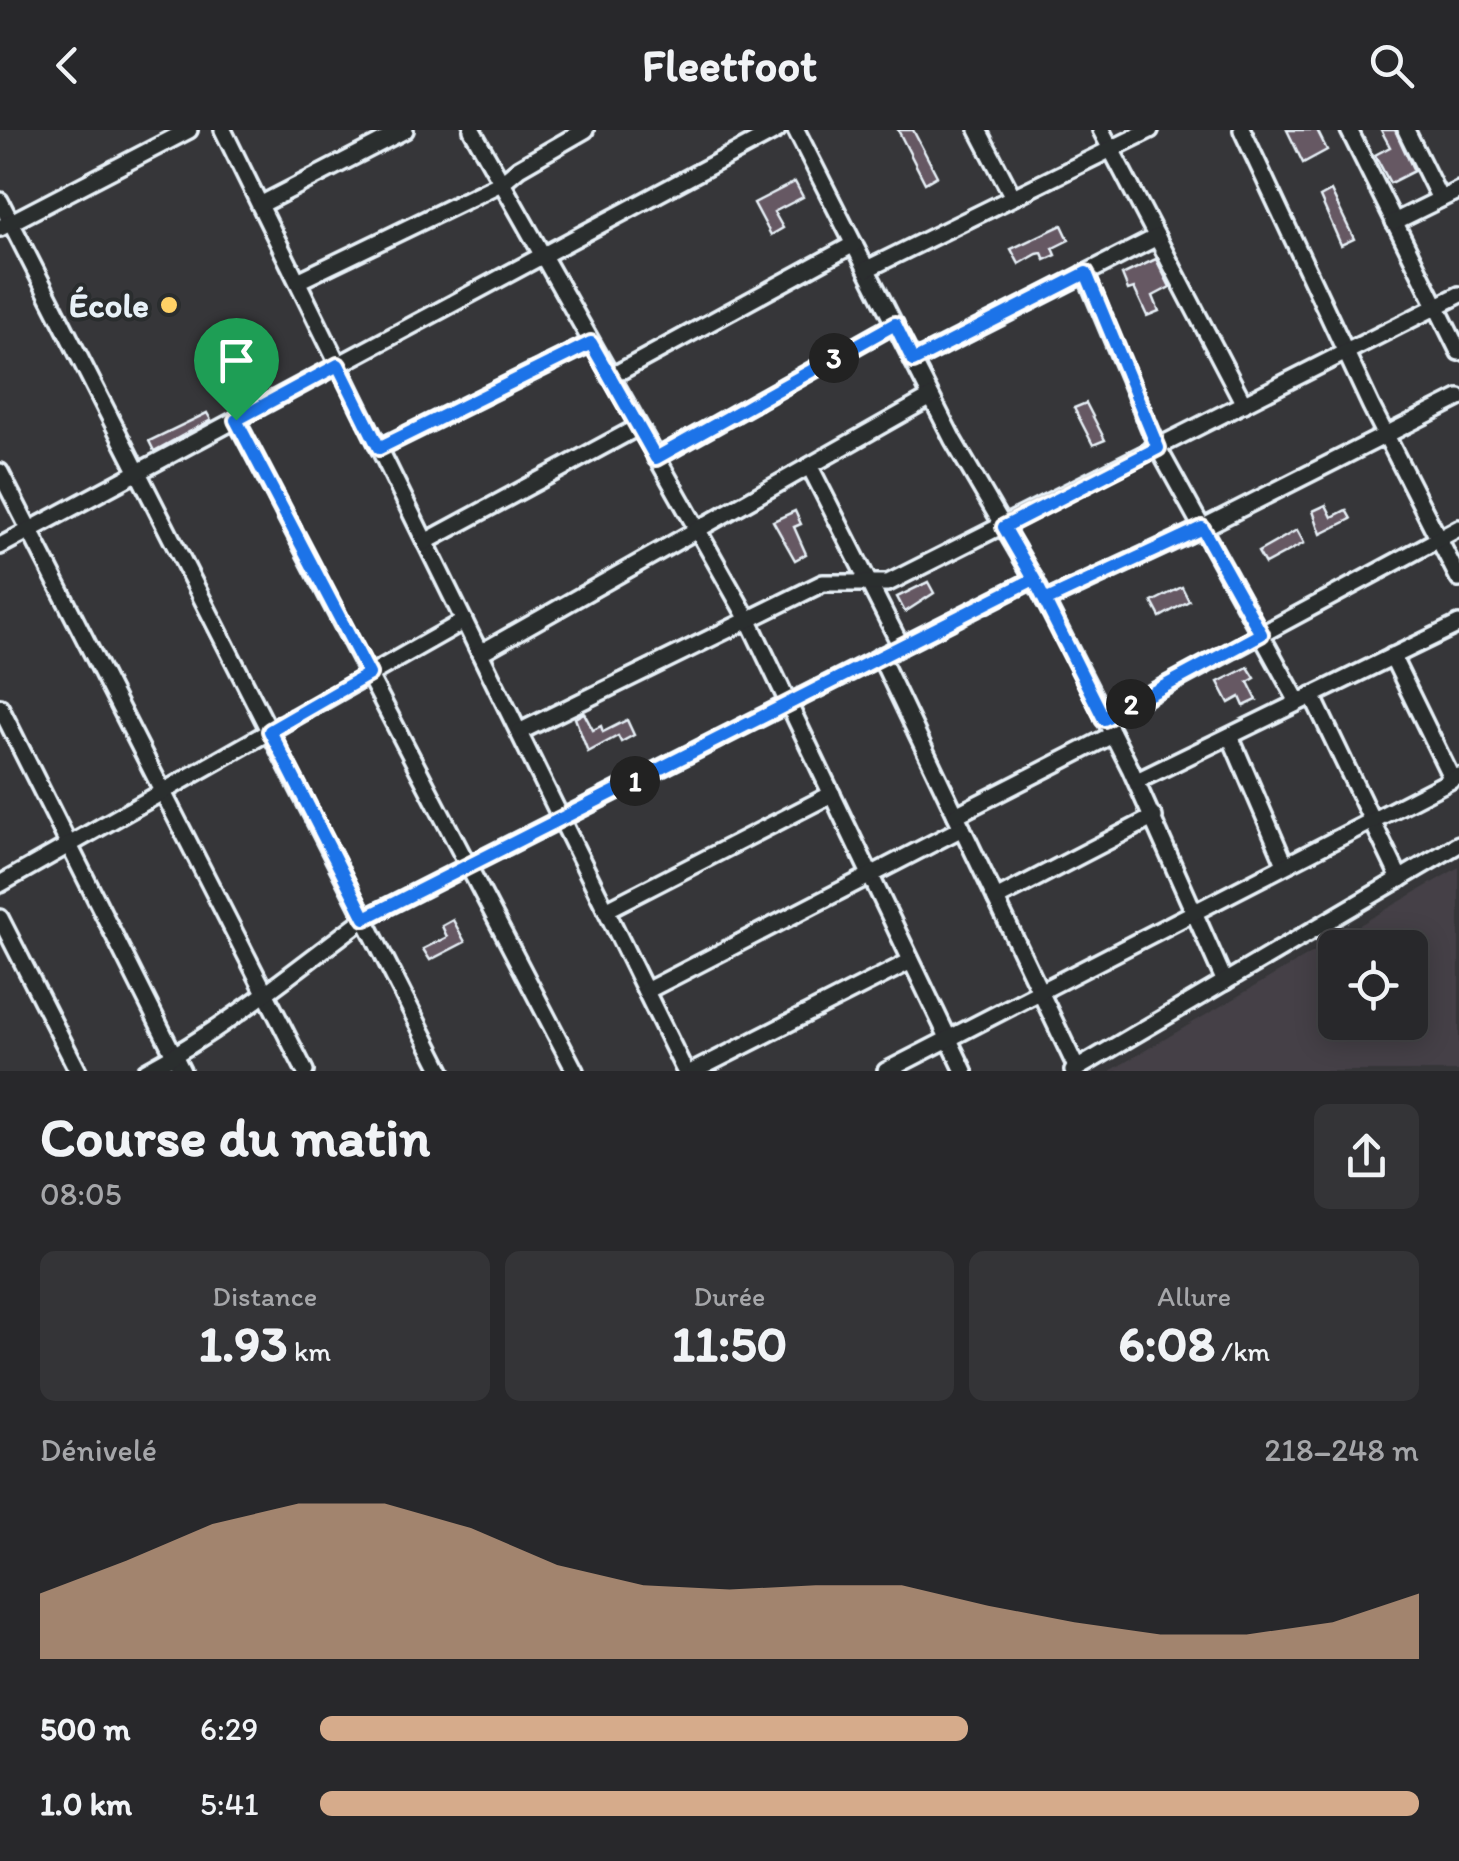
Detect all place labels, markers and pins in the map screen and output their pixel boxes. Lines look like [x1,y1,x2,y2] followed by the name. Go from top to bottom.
[69,284,149,326] place label: École
[158,294,180,316] marker: École
[194,318,279,421] pin
[809,333,859,383] pin: 3
[1106,679,1156,729] pin: 2
[610,756,660,806] pin: 1

